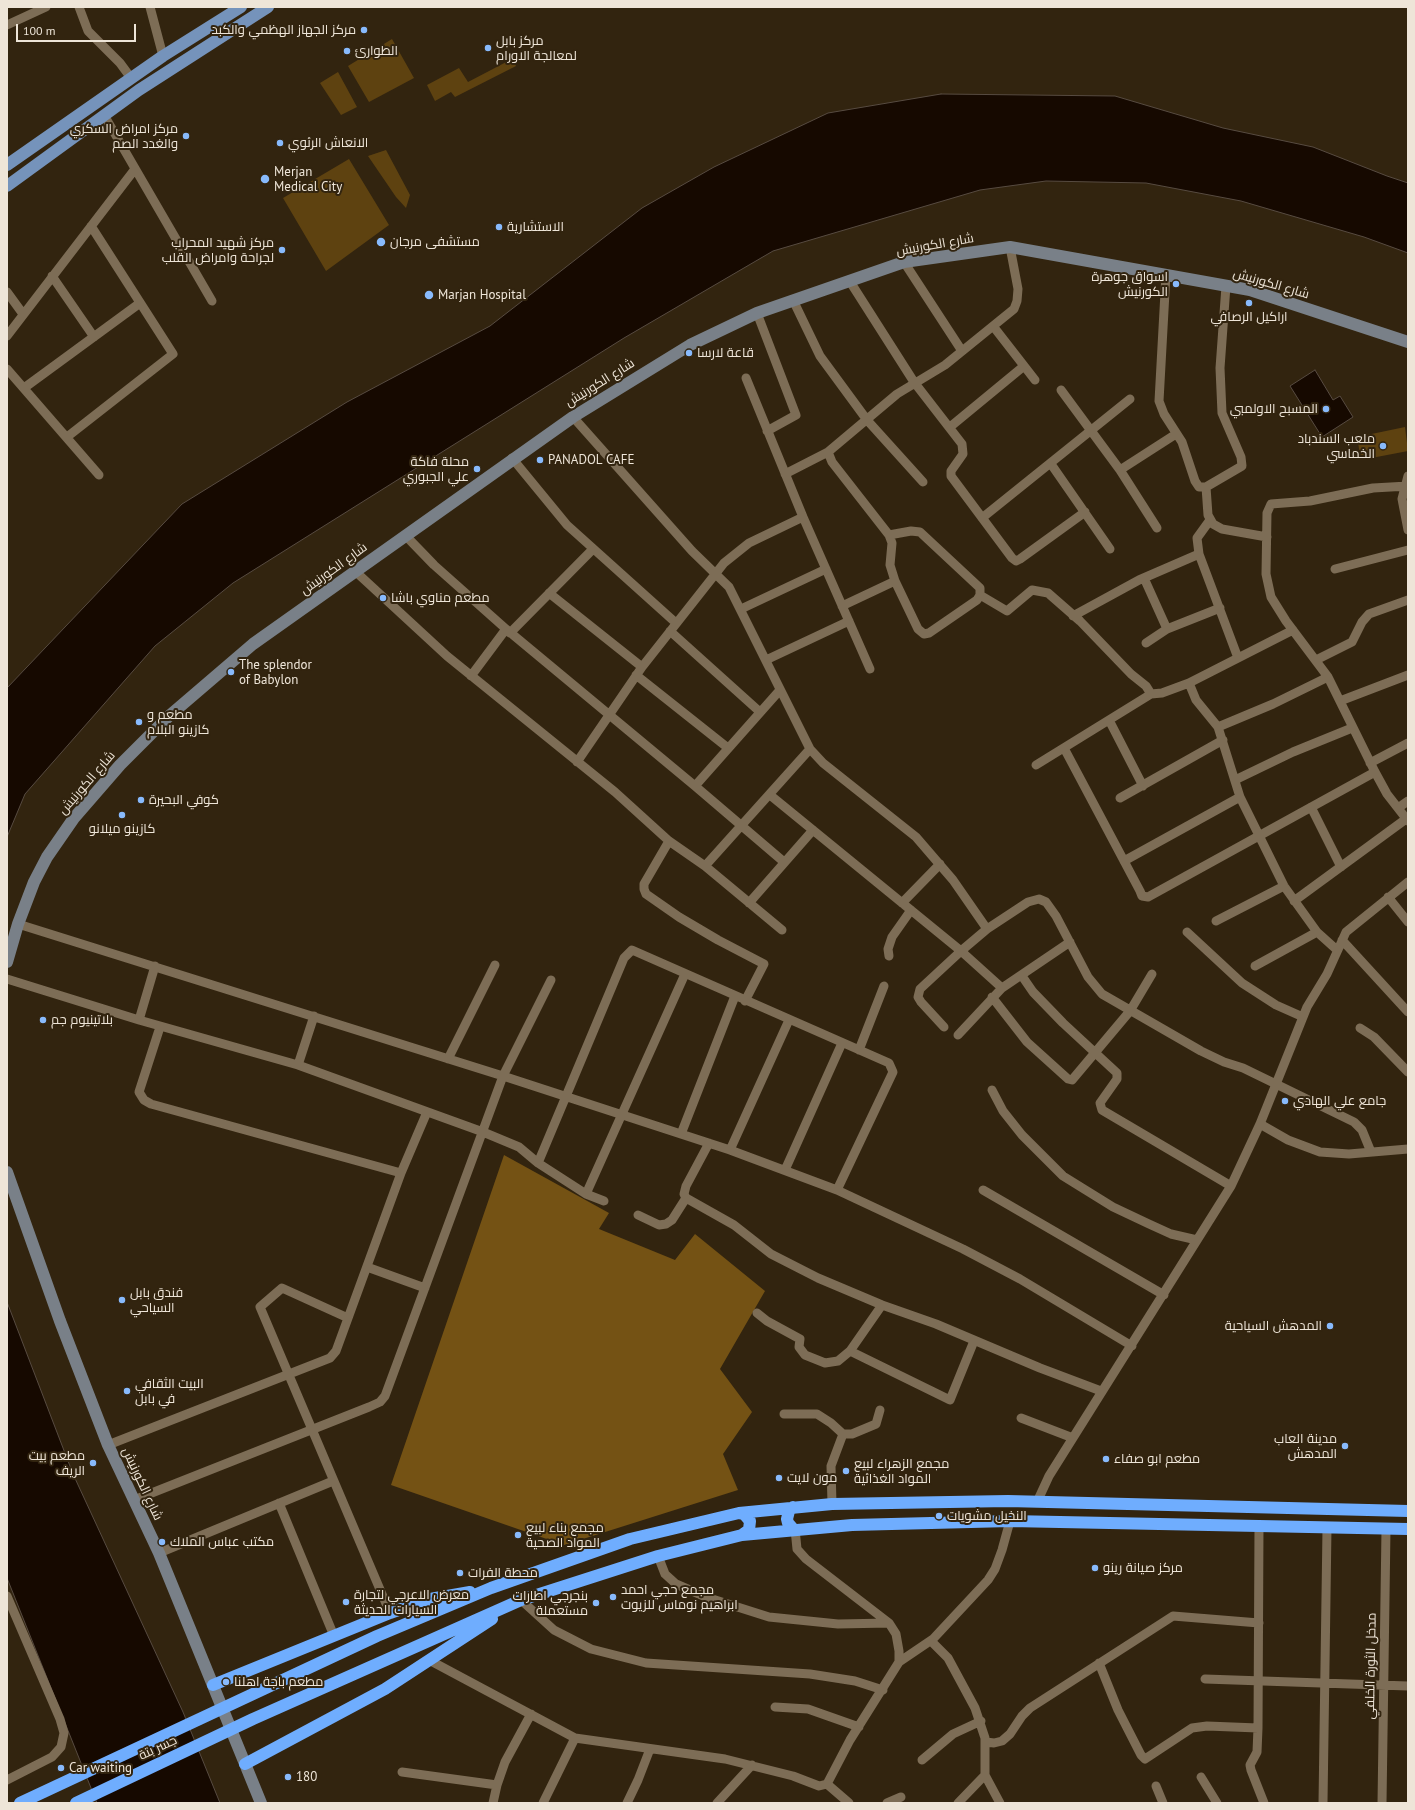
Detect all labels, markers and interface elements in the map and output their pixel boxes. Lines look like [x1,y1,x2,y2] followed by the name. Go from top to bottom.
[18,16,138,42] scale bar
[211,22,356,38] place label: مركز الجهاز الهظمي والكبد
[23,23,56,38] text: 100 m
[359,25,369,35] marker: مركز الجهاز الهظمي والكبد
[496,33,577,64] place label: مركز بابل لمعالجة الاورام
[355,43,398,59] place label: الطوارئ
[483,43,493,53] marker: مركز بابل لمعالجة الاورام
[342,46,352,56] marker: الطوارئ
[70,121,178,152] place label: مركز امراض السكري والغدد الصم
[181,131,191,141] marker: مركز امراض السكري والغدد الصم
[288,135,368,151] place label: الانعاش الرئوي
[275,138,285,148] marker: الانعاش الرئوي
[274,164,342,195] place label: Merjan Medical City
[259,173,271,185] marker: Merjan Medical City
[507,219,564,235] place label: الاستشارية
[494,222,504,232] marker: الاستشارية
[895,230,975,260] street label: شارع الكورنيش
[390,234,480,250] place label: مستشفى مرجان
[162,235,274,266] place label: مركز شهيد المحراب لجراحة وامراض القلب
[375,236,387,248] marker: مستشفى مرجان
[277,245,287,255] marker: مركز شهيد المحراب لجراحة وامراض القلب
[1231,266,1311,302] street label: شارع الكورنيش
[1091,269,1168,300] place label: اسواق جوهرة الكورنيش
[1171,279,1181,289] marker: اسواق جوهرة الكورنيش
[438,287,526,303] place label: Marjan Hospital
[423,289,435,301] marker: Marjan Hospital
[1244,298,1254,308] marker: اراكيل الرصافي
[1210,309,1288,325] place label: اراكيل الرصافي
[697,345,754,361] place label: قاعة لارسا
[684,348,694,358] marker: قاعة لارسا
[562,356,638,410] street label: شارع الكورنيش
[1230,401,1318,417] place label: المسبح الاولمبي
[1321,404,1331,414] marker: المسبح الاولمبي
[1298,431,1375,462] place label: ملعب السندباد الخماسي
[1378,441,1388,451] marker: ملعب السندباد الخماسي
[548,452,634,468] place label: PANADOL CAFE
[403,454,469,485] place label: محلة فاكة علي الجبوري
[535,455,545,465] marker: PANADOL CAFE
[472,464,482,474] marker: محلة فاكة علي الجبوري
[298,540,370,598] street label: شارع الكورنيش
[391,590,489,606] place label: مطعم مناوي باشا
[378,593,388,603] marker: مطعم مناوي باشا
[239,657,312,688] place label: The splendor of Babylon
[226,667,236,677] marker: The splendor of Babylon
[147,707,209,738] place label: مطعم و كازينو البلام
[134,717,144,727] marker: مطعم و كازينو البلام
[55,748,119,818] street label: شارع الكورنيش
[149,792,219,808] place label: كوفي البحيرة
[136,795,146,805] marker: كوفي البحيرة
[117,810,127,820] marker: كازينو ميلانو
[89,821,155,837] place label: كازينو ميلانو
[51,1012,113,1028] place label: بلاتينيوم جم
[38,1015,48,1025] marker: بلاتينيوم جم
[1293,1093,1386,1109] place label: جامع علي الهادي
[1280,1096,1290,1106] marker: جامع علي الهادي
[130,1285,183,1316] place label: فندق بابل السياحي
[117,1295,127,1305] marker: فندق بابل السياحي
[1225,1318,1322,1334] place label: المدهش السياحية
[1325,1321,1335,1331] marker: المدهش السياحية
[135,1376,204,1407] place label: البيت الثقافي في بابل
[122,1386,132,1396] marker: البيت الثقافي في بابل
[1274,1431,1337,1462] place label: مدينة العاب المدهش
[1340,1441,1350,1451] marker: مدينة العاب المدهش
[118,1445,166,1523] street label: شارع الكورنيش
[29,1448,85,1479] place label: مطعم بيت الريف
[1114,1451,1200,1467] place label: مطعم ابو صفاء
[1101,1454,1111,1464] marker: مطعم ابو صفاء
[854,1456,949,1487] place label: مجمع الزهراء لبيع المواد الغذائية
[88,1458,98,1468] marker: مطعم بيت الريف
[841,1466,851,1476] marker: مجمع الزهراء لبيع المواد الغذائية
[787,1470,837,1486] place label: مون لايت
[774,1473,784,1483] marker: مون لايت
[947,1508,1027,1524] place label: النخيل مشويات
[934,1511,944,1521] marker: النخيل مشويات
[526,1520,604,1551] place label: مجمع بناء لبيع المواد الصحية
[513,1530,523,1540] marker: مجمع بناء لبيع المواد الصحية
[170,1534,274,1550] place label: مكتب عباس الملاك
[157,1537,167,1547] marker: مكتب عباس الملاك
[1103,1560,1183,1576] place label: مركز صيانة رينو
[1090,1563,1100,1573] marker: مركز صيانة رينو
[468,1565,538,1581] place label: محطة الفرات
[455,1568,465,1578] marker: محطة الفرات
[621,1582,738,1613] place label: مجمع حجي احمد ابراهيم نوماس للزيوت
[354,1587,469,1618] place label: معرض الاعرجي لتجارة السيارات الحديثة
[513,1588,588,1619] place label: بنجرجي اطارات مستعملة
[608,1592,618,1602] marker: مجمع حجي احمد ابراهيم نوماس للزيوت
[341,1597,351,1607] marker: معرض الاعرجي لتجارة السيارات الحديثة
[591,1598,601,1608] marker: بنجرجي اطارات مستعملة
[1362,1613,1380,1719] street label: مدخل الثورة الخلفي
[234,1674,323,1690] place label: مطعم باجة اهلنا
[221,1677,231,1687] marker: مطعم باجة اهلنا
[136,1732,180,1764] street label: جسر بتة
[69,1760,132,1776] place label: Car waiting
[56,1763,66,1773] marker: Car waiting
[296,1769,317,1785] place label: 180
[283,1772,293,1782] marker: 180

